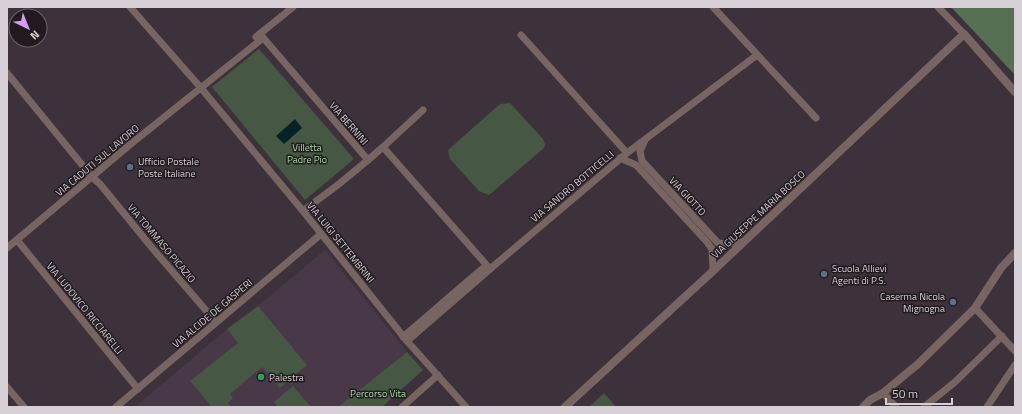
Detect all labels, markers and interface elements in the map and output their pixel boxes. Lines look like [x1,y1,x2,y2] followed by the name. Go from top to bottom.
[8,8,48,48] north arrow
[27,27,43,44] text: N
[326,99,372,148] street label: VIA BERNINI
[52,121,143,200] street label: VIA CADUTI SUL LAVORO
[287,140,327,167] park label: Villetta Padre Pio
[527,147,617,226] street label: VIA SANDRO BOTTICELLI
[138,154,199,181] place label: Ufficio Postale Poste Italiane
[125,162,135,172] marker: Ufficio Postale Poste Italiane
[708,167,809,262] street label: VIA GIUSEPPE MARIA BOSCO
[666,174,710,219] street label: VIA GIOTTO
[303,199,378,286] street label: VIA LUIGI SETTEMBRINI
[124,200,200,286] street label: VIA TOMMASO PICAZIO
[43,259,126,358] street label: VIA LUDOVICO RICCIARELLI
[832,261,887,288] place label: Scuola Allievi Agenti di P.S.
[819,269,829,279] marker: Scuola Allievi Agenti di P.S.
[169,275,256,352] street label: VIA ALCIDE DE GASPERI
[880,289,945,316] place label: Caserma Nicola Mignogna
[948,297,958,307] marker: Caserma Nicola Mignogna
[269,370,304,385] place label: Palestra
[256,372,266,382] marker: Palestra
[886,380,952,406] scale bar
[892,384,918,403] text: 50 m
[350,386,406,401] park label: Percorso Vita

